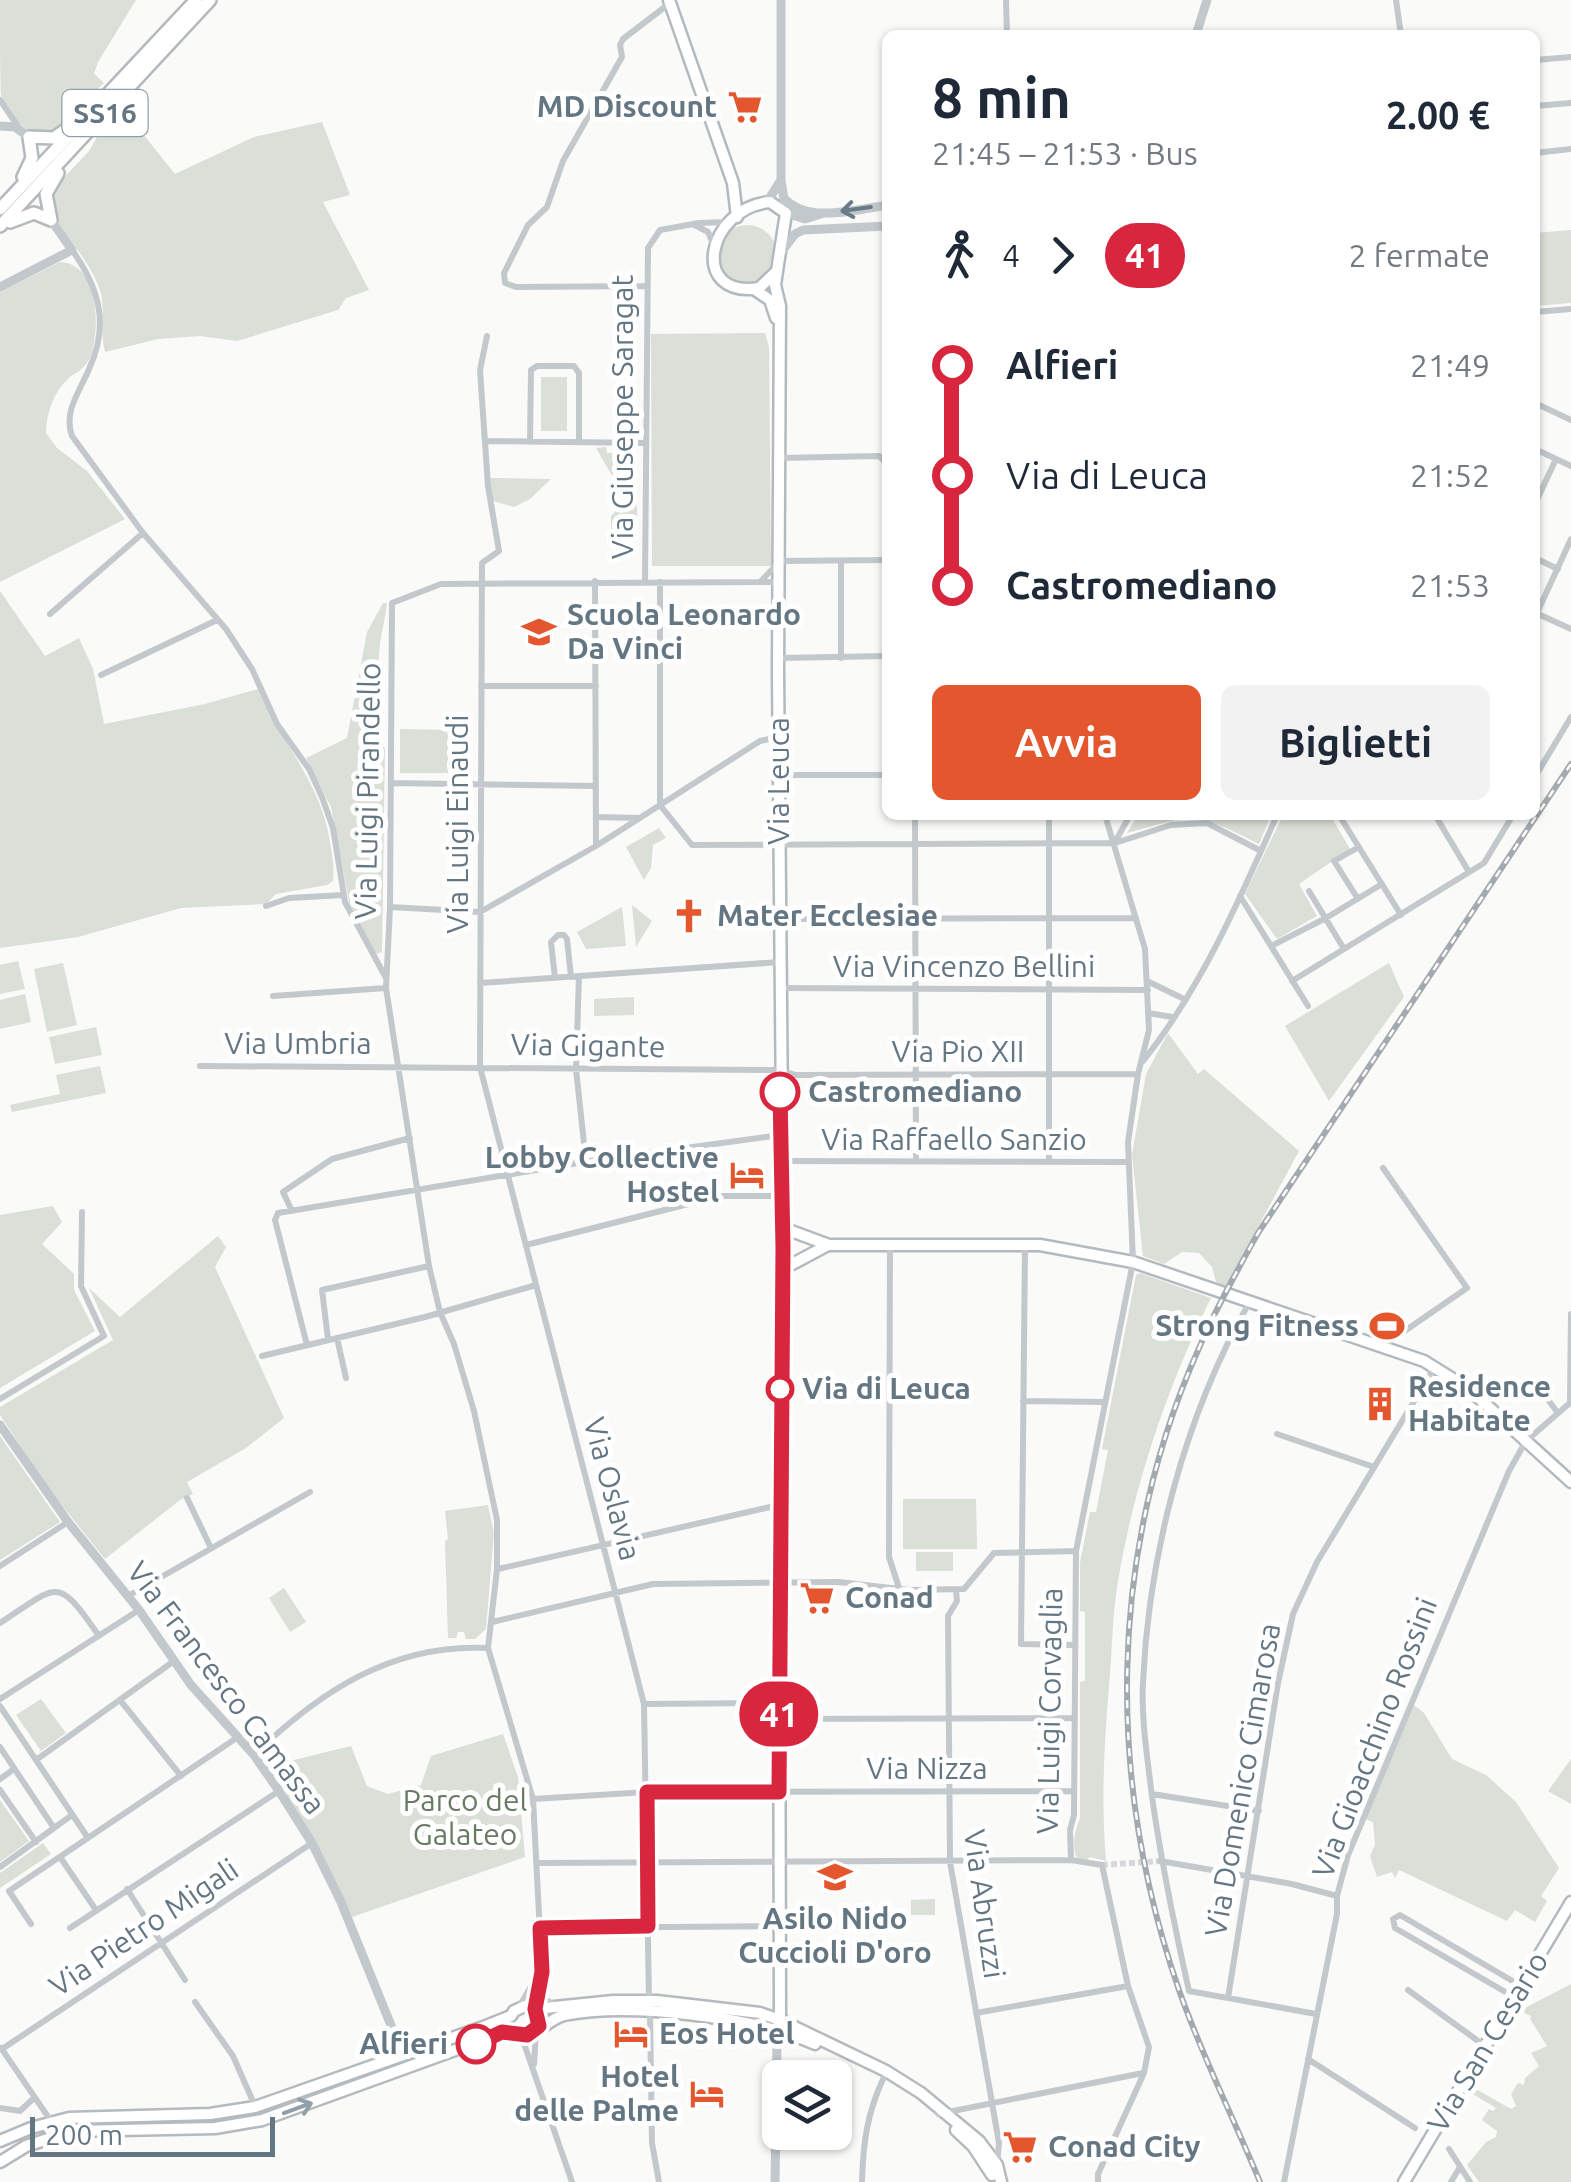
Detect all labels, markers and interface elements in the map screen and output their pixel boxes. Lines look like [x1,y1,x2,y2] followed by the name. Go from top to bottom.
[932,67,1071,128] text: 8 min
[726,88,764,126] supermarket icon: MD Discount
[537,89,717,123] place label: MD Discount
[62,90,148,136] road number: SS16
[1386,94,1490,136] text: 2.00 €
[932,135,1198,171] text: 21:45 – 21:53 · Bus
[840,200,873,219] one-way arrow
[932,228,987,283] icon: walk
[1035,228,1090,283] icon: forward
[1125,235,1165,275] text: 41
[1002,237,1020,273] text: 4
[1348,237,1490,273] text: 2 fermate
[605,275,639,559] street label: Via Giuseppe Saragat
[1006,344,1118,386] text: Alfieri
[1410,347,1490,383] text: 21:49
[1006,454,1208,496] text: Via di Leuca
[1410,457,1490,493] text: 21:52
[1006,564,1277,606] text: Castromediano
[1410,567,1490,603] text: 21:53
[567,597,801,665] place label: Scuola Leonardo Da Vinci
[520,613,558,651] school or university icon: Scuola Leonardo Da Vinci
[348,662,386,920] street label: Via Luigi Pirandello
[932,685,1201,800] button: Avvia
[1221,685,1490,800] button: Biglietti
[440,714,474,934] street label: Via Luigi Einaudi
[761,717,795,845] street label: Via Leuca
[670,897,708,935] church icon: Mater Ecclesiae
[717,898,938,932] place label: Mater Ecclesiae
[833,949,1095,983] street label: Via Vincenzo Bellini
[224,1026,372,1060] street label: Via Umbria
[510,1027,666,1063] street label: Via Gigante
[891,1034,1025,1068] street label: Via Pio XII
[761,1073,799,1111] marker: Castromediano
[808,1074,1022,1108] place label: Castromediano
[821,1122,1087,1156] street label: Via Raffaello Sanzio
[485,1140,719,1208] place label: Lobby Collective Hostel
[728,1156,766,1194] hotel icon: Lobby Collective Hostel
[1368,1307,1406,1345] sports icon: Strong Fitness
[1155,1308,1359,1342] place label: Strong Fitness
[1408,1369,1551,1437] place label: Residence Habitate
[802,1371,971,1405] place label: Via di Leuca
[767,1376,793,1402] marker: Via di Leuca
[1361,1385,1399,1423] building icon: Residence Habitate
[578,1414,648,1564] street label: Via Oslavia
[121,1555,333,1820] street label: Via Francesco Camassa
[798,1579,836,1617] supermarket icon: Conad
[845,1580,934,1614] place label: Conad
[1030,1587,1068,1835] street label: Via Luigi Corvaglia
[1305,1593,1443,1883] street label: Via Gioacchino Rossini
[1198,1620,1286,1939] street label: Via Domenico Cimarosa
[734,1682,824,1746] line badge: 41
[759,1694,799,1734] text: 41
[866,1751,988,1785] street label: Via Nizza
[403,1783,527,1851] park label: Parco del Galateo
[958,1827,1012,1981] street label: Via Abruzzi
[43,1852,244,2003] street label: Via Pietro Migali
[816,1858,854,1896] school or university icon: Asilo Nido Cuccioli D'oro
[738,1901,932,1969] place label: Asilo Nido Cuccioli D'oro
[1420,1945,1554,2138] street label: Via San Cesario
[612,2015,650,2053] hotel icon: Eos Hotel
[659,2016,795,2050] place label: Eos Hotel
[457,2025,495,2063] marker: Alfieri
[359,2026,448,2060] place label: Alfieri
[514,2059,679,2127] place label: Hotel delle Palme
[762,2060,852,2150] map controls
[762,2060,852,2150] button: layers
[688,2075,726,2113] hotel icon: Hotel delle Palme
[281,2098,312,2116] one-way arrow
[30,2112,275,2156] scale bar
[45,2119,123,2150] text: 200 m
[1001,2128,1039,2166] supermarket icon: Conad City
[1048,2129,1201,2163] place label: Conad City

